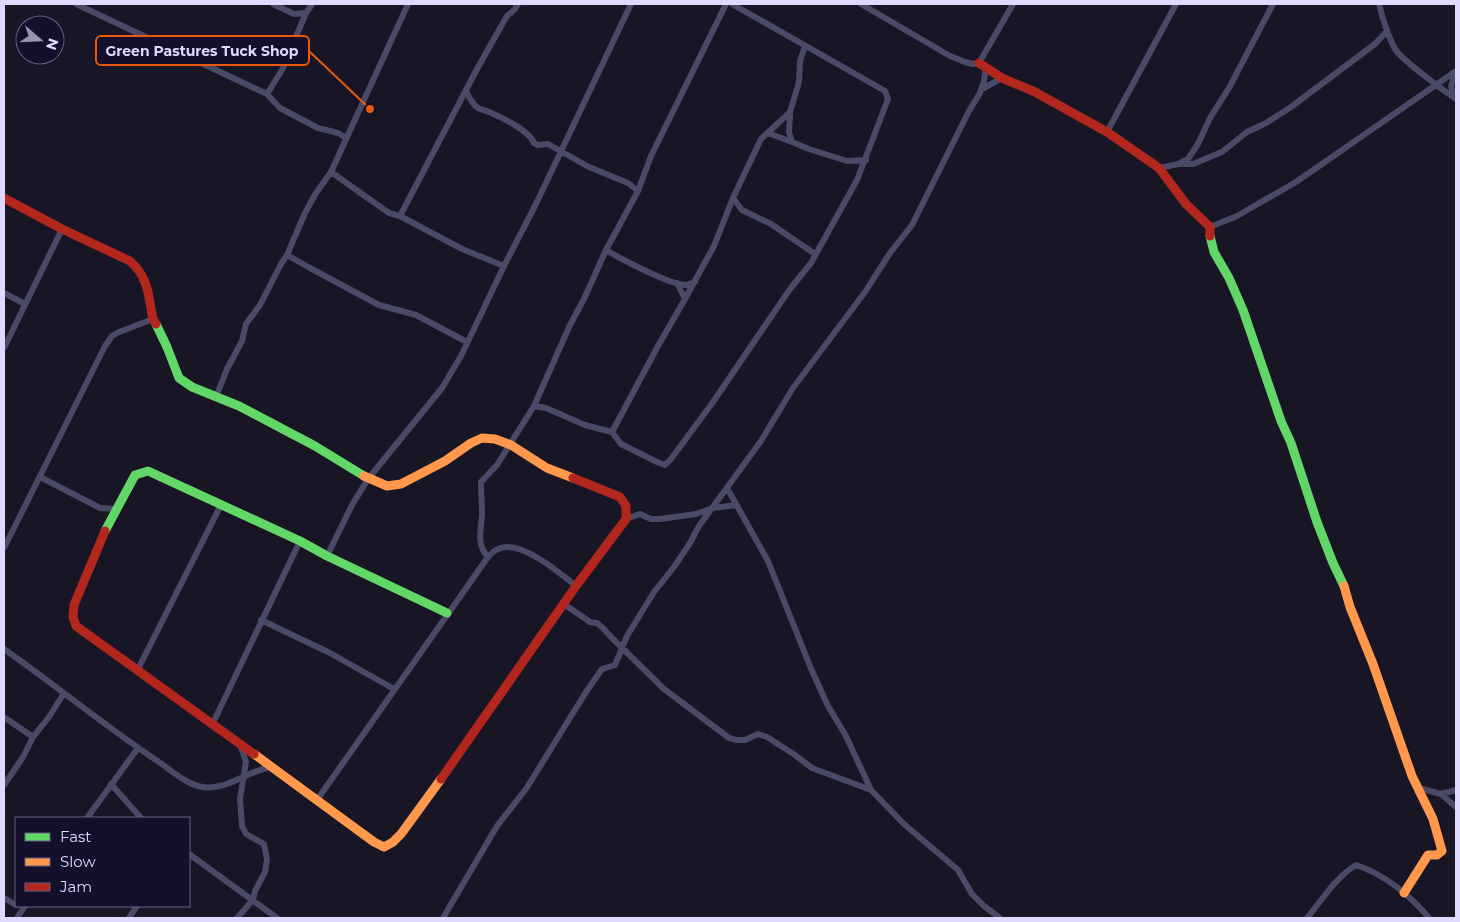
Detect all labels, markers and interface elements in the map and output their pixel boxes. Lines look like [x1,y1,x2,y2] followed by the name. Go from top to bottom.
[15,15,65,65] north arrow
[42,36,63,53] text: N
[96,36,309,65] callout: Green Pastures Tuck Shop
[106,42,299,60] text: Green Pastures Tuck Shop
[15,817,190,907] legend
[60,827,91,846] text: Fast
[60,852,96,871] text: Slow
[59,877,92,896] text: Jam

